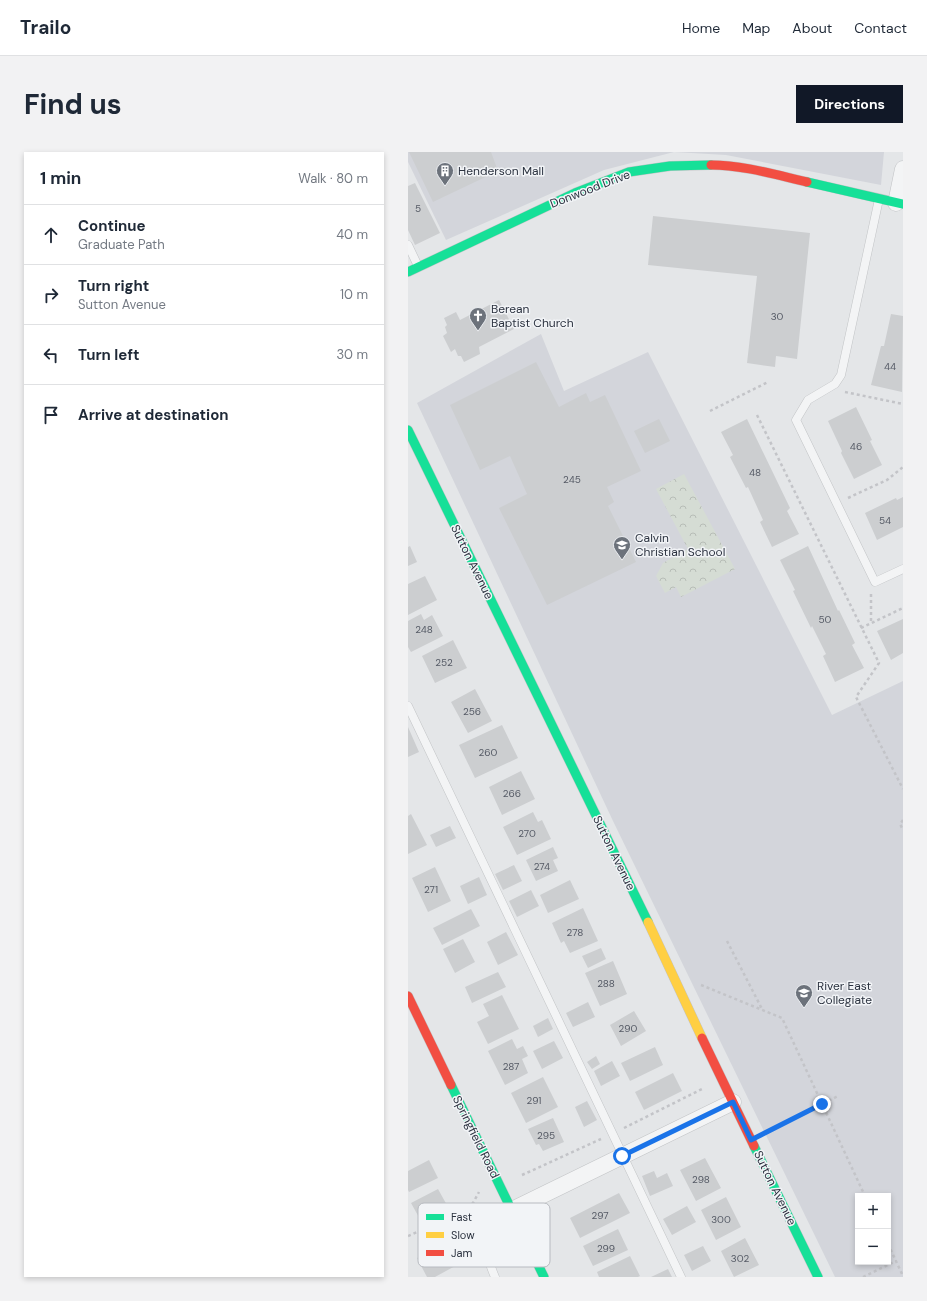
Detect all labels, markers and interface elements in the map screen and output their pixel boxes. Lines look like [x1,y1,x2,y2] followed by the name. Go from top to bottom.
[20,15,71,40] text: Trailo
[682,19,720,37] text: Home
[742,19,770,37] text: Map
[792,19,832,37] text: About
[854,19,907,37] text: Contact
[796,85,903,123] button: Directions
[24,86,122,123] text: Find us
[435,161,455,186] building icon: Henderson Mall
[458,163,544,179] place label: Henderson Mall
[548,166,633,212] street label: Donwood Drive
[40,167,81,189] text: 1 min
[298,170,368,187] text: Walk · 80 m
[415,202,421,215] house number: 5
[78,216,146,236] text: Continue
[40,224,62,246] icon: ahead
[336,226,368,243] text: 40 m
[78,236,165,253] text: Graduate Path
[78,276,149,296] text: Turn right
[40,284,62,306] icon: right
[340,286,368,303] text: 10 m
[78,296,166,313] text: Sutton Avenue
[491,301,574,331] place label: Berean Baptist Church
[468,306,488,331] church icon: Berean Baptist Church
[771,310,784,323] house number: 30
[40,344,62,366] icon: left
[78,345,139,365] text: Turn left
[336,346,368,363] text: 30 m
[884,360,896,373] house number: 44
[40,404,62,426] icon: arrive
[78,405,229,425] text: Arrive at destination
[850,440,862,453] house number: 46
[749,466,761,479] house number: 48
[563,473,581,486] house number: 245
[879,514,891,527] house number: 54
[447,522,497,602] street label: Sutton Avenue
[635,530,725,560] place label: Calvin Christian School
[612,535,632,560] school or university icon: Calvin Christian School
[819,613,832,626] house number: 50
[415,623,433,636] house number: 248
[435,656,453,669] house number: 252
[463,705,481,718] house number: 256
[479,746,498,759] house number: 260
[503,787,521,800] house number: 266
[589,813,639,893] street label: Sutton Avenue
[518,827,536,840] house number: 270
[534,860,550,873] house number: 274
[424,883,438,896] house number: 271
[567,926,583,939] house number: 278
[597,977,615,990] house number: 288
[817,978,872,1008] place label: River East Collegiate
[794,983,814,1008] school or university icon: River East Collegiate
[619,1022,638,1035] house number: 290
[503,1060,519,1073] house number: 287
[449,1093,503,1181] street label: Springfield Road
[527,1094,541,1107] house number: 291
[813,1095,831,1113] route end
[537,1129,555,1142] house number: 295
[613,1147,631,1165] route start
[750,1148,800,1228] street label: Sutton Avenue
[692,1173,710,1186] house number: 298
[855,1193,891,1265] map controls
[855,1193,891,1229] button: +
[418,1203,550,1267] legend
[591,1209,609,1222] house number: 297
[451,1210,472,1224] text: Fast
[711,1213,731,1226] house number: 300
[451,1228,475,1242] text: Slow
[855,1229,891,1265] button: −
[597,1242,615,1255] house number: 299
[451,1246,472,1260] text: Jam
[731,1252,749,1265] house number: 302

